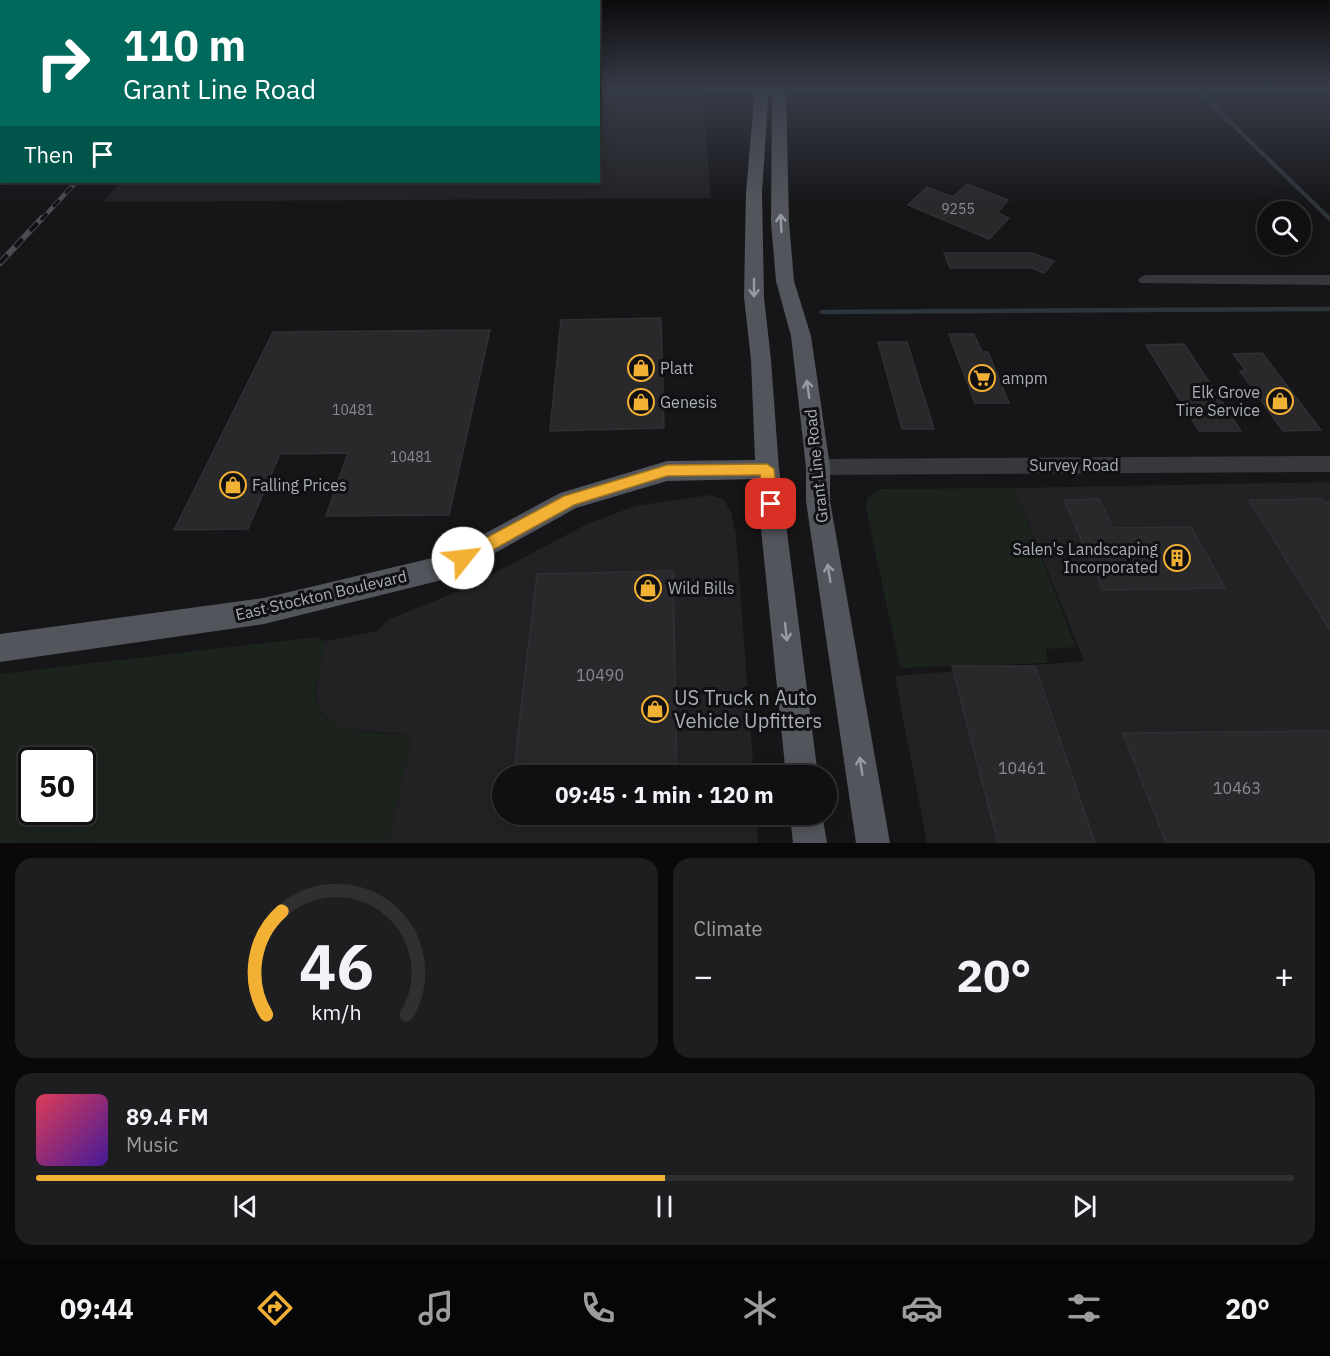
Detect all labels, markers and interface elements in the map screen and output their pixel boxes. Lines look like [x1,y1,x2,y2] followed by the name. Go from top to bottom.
[123,18,246,73] text: 110 m
[24,24,102,102] icon: right
[123,71,316,106] text: Grant Line Road
[86,138,119,171] icon: arrive
[24,140,74,169] text: Then
[941,200,975,218] house number: 9255
[1257,201,1311,255] map controls
[1257,201,1311,255] button: search
[775,213,786,233] one-way arrow
[748,277,760,297] one-way arrow
[626,353,656,383] shop icon: Platt
[660,358,694,378] place label: Platt
[967,363,997,393] supermarket icon: ampm
[1002,368,1048,388] place label: ampm
[802,379,813,399] one-way arrow
[1176,382,1260,420] place label: Elk Grove Tire Service
[1265,386,1295,416] shop icon: Elk Grove Tire Service
[626,387,656,417] shop icon: Genesis
[660,392,717,412] place label: Genesis
[332,401,374,419] house number: 10481
[800,408,832,524] street label: Grant Line Road
[390,448,432,466] house number: 10481
[1029,455,1119,475] street label: Survey Road
[218,470,248,500] shop icon: Falling Prices
[252,475,347,495] place label: Falling Prices
[745,478,796,529] pin
[754,487,787,520] icon: arrive
[431,526,495,590] position arrow
[1013,539,1159,577] place label: Salen's Landscaping Incorporated
[1162,543,1192,573] building icon: Salen's Landscaping Incorporated
[824,564,835,584] one-way arrow
[233,566,409,624] street label: East Stockton Boulevard
[633,573,663,603] shop icon: Wild Bills
[668,578,735,598] place label: Wild Bills
[780,621,791,641] one-way arrow
[576,665,624,685] house number: 10490
[674,684,822,734] place label: US Truck n Auto Vehicle Upfitters
[640,694,670,724] shop icon: US Truck n Auto Vehicle Upfitters
[18,747,96,825] speed limit sign: 50
[855,757,866,776] one-way arrow
[998,758,1046,778] house number: 10461
[1213,778,1261,798] house number: 10463
[555,780,774,809] text: 09:45 · 1 min · 120 m
[694,915,762,942] text: Climate
[299,925,374,1006] text: 46
[956,946,1031,1004] text: 20°
[694,954,713,997] text: −
[1274,954,1294,997] text: +
[311,998,361,1026] text: km/h
[126,1102,209,1131] text: 89.4 FM
[126,1131,178,1158] text: Music
[229,1190,262,1223] icon: previous
[648,1190,681,1223] icon: pause
[1068,1190,1101,1223] icon: next
[254,1287,296,1329] icon: directions
[415,1287,457,1329] icon: music
[577,1287,619,1329] icon: phone
[739,1287,781,1329] icon: climate
[901,1287,943,1329] icon: car
[1063,1287,1105,1329] icon: filters
[60,1291,134,1326] text: 09:44
[1225,1291,1270,1326] text: 20°

